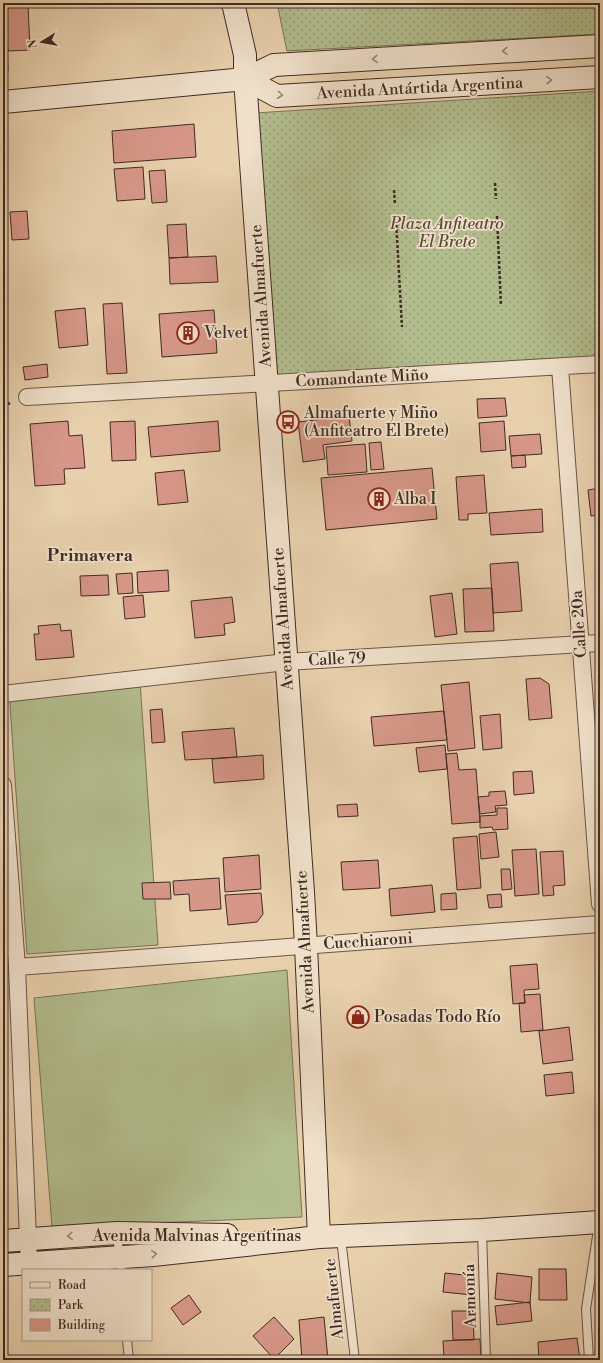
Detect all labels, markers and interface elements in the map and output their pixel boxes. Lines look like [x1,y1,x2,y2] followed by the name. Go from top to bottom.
[22,22,62,62] north arrow
[25,38,41,49] text: N
[502,47,508,56] one-way arrow
[372,54,378,63] one-way arrow
[315,73,525,103] street label: Avenida Antártida Argentina
[546,76,552,85] one-way arrow
[276,90,283,99] one-way arrow
[389,214,504,252] park label: Plaza Anfiteatro El Brete
[246,224,276,369] street label: Avenida Almafuerte
[175,320,201,346] building icon: Velvet
[203,323,249,343] place label: Velvet
[295,365,429,391] street label: Comandante Miño
[303,403,449,441] place label: Almafuerte y Miño (Anfiteatro El Brete)
[275,409,301,435] bus stop icon: Almafuerte y Miño (Anfiteatro El Brete)
[366,486,392,512] building icon: Alba I
[393,489,436,509] place label: Alba I
[47,545,134,567] district label: Primavera
[268,547,298,692] street label: Avenida Almafuerte
[567,589,591,658] street label: Calle 20a
[308,647,367,670] street label: Calle 79
[291,870,319,1015] street label: Avenida Almafuerte
[323,928,413,954] street label: Cucchiaroni
[345,1004,371,1030] shop icon: Posadas Todo Río
[374,1007,501,1027] place label: Posadas Todo Río
[92,1226,301,1246] street label: Avenida Malvinas Argentinas
[67,1232,73,1241] one-way arrow
[151,1250,157,1259] one-way arrow
[320,1257,348,1342] street label: Almafuerte
[459,1263,481,1329] street label: Armonía
[22,1269,152,1341] legend
[58,1278,86,1293] text: Road
[58,1298,84,1313] text: Park
[57,1318,106,1333] text: Building

